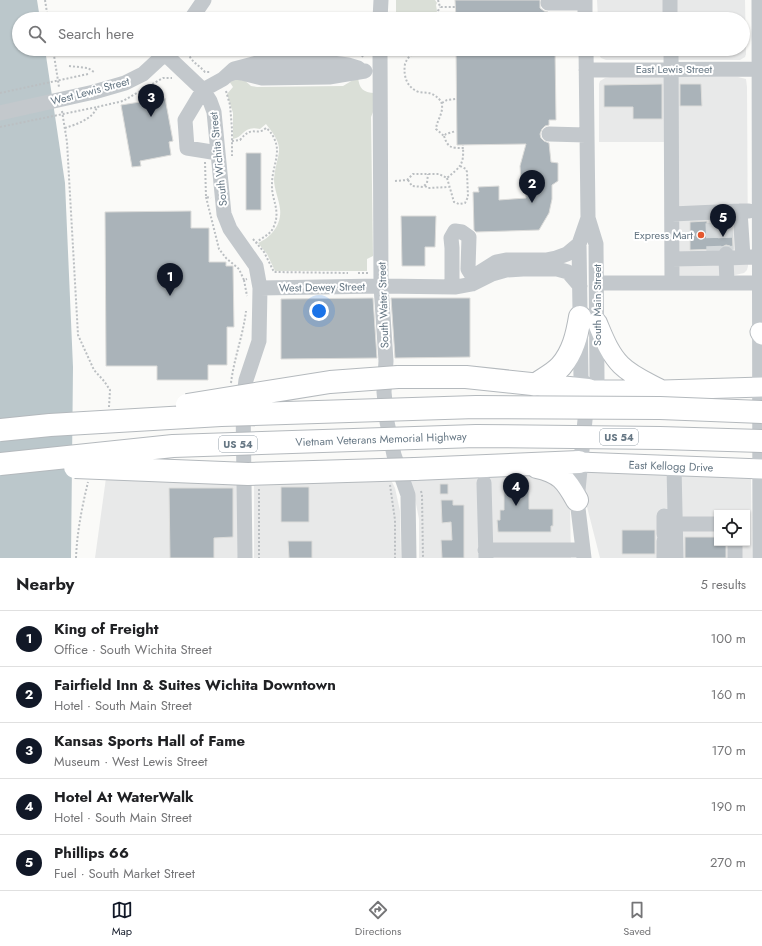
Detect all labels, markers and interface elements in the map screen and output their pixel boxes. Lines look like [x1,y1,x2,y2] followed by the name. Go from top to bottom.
[12,12,750,56] search box
[26,23,48,45] icon: search
[58,23,134,45] text: Search here
[636,61,713,77] street label: East Lewis Street
[49,73,131,109] street label: West Lewis Street
[138,84,164,117] pin: 3
[205,111,231,207] street label: South Wichita Street
[519,170,545,203] pin: 2
[710,204,736,237] pin: 5
[634,227,693,243] place label: Express Mart
[696,230,706,240] marker: Express Mart
[373,261,392,348] street label: South Water Street
[157,263,183,296] pin: 1
[589,264,605,346] street label: South Main Street
[279,278,366,296] street label: West Dewey Street
[309,301,329,321] your location
[295,428,467,450] street label: Vietnam Veterans Memorial Highway
[600,429,638,445] road number: US 54
[219,436,257,452] road number: US 54
[628,457,714,475] street label: East Kellogg Drive
[503,473,529,506] pin: 4
[714,510,750,546] map controls
[714,510,750,546] button: locate
[16,572,74,596] text: Nearby
[700,575,746,594] text: 5 results
[54,618,159,640] text: King of Freight
[26,629,32,648] text: 1
[711,629,746,648] text: 100 m
[54,640,212,659] text: Office · South Wichita Street
[54,674,336,696] text: Fairfield Inn & Suites Wichita Downtown
[25,685,33,704] text: 2
[711,685,746,704] text: 160 m
[54,696,192,715] text: Hotel · South Main Street
[54,730,245,752] text: Kansas Sports Hall of Fame
[25,741,33,760] text: 3
[711,741,746,760] text: 170 m
[54,752,207,771] text: Museum · West Lewis Street
[54,786,194,808] text: Hotel At WaterWalk
[24,797,34,816] text: 4
[711,797,746,816] text: 190 m
[54,808,192,827] text: Hotel · South Main Street
[54,842,129,864] text: Phillips 66
[25,853,33,872] text: 5
[710,853,746,872] text: 270 m
[54,864,195,883] text: Fuel · South Market Street
[111,899,133,939] tab: Map
[355,899,401,939] tab: Directions
[623,899,651,939] tab: Saved

